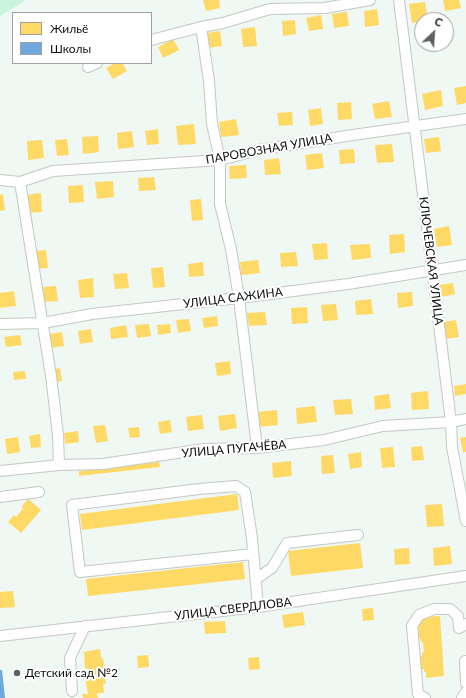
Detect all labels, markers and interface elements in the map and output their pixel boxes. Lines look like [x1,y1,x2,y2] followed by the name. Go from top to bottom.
[12,12,152,64] legend
[414,12,454,52] north arrow
[433,14,445,29] text: С
[50,21,88,36] text: Жильё
[50,41,91,56] text: Школы
[205,131,333,167] street label: ПАРОВОЗНАЯ УЛИЦА
[416,196,446,326] street label: КЛЮЧЕВСКАЯ УЛИЦА
[182,285,284,311] street label: УЛИЦА САЖИНА
[181,437,287,461] street label: УЛИЦА ПУГАЧЁВА
[174,595,292,623] street label: УЛИЦА СВЕРДЛОВА
[25,666,118,680] place label: Детский сад №2
[12,668,22,678] marker: Детский сад №2

